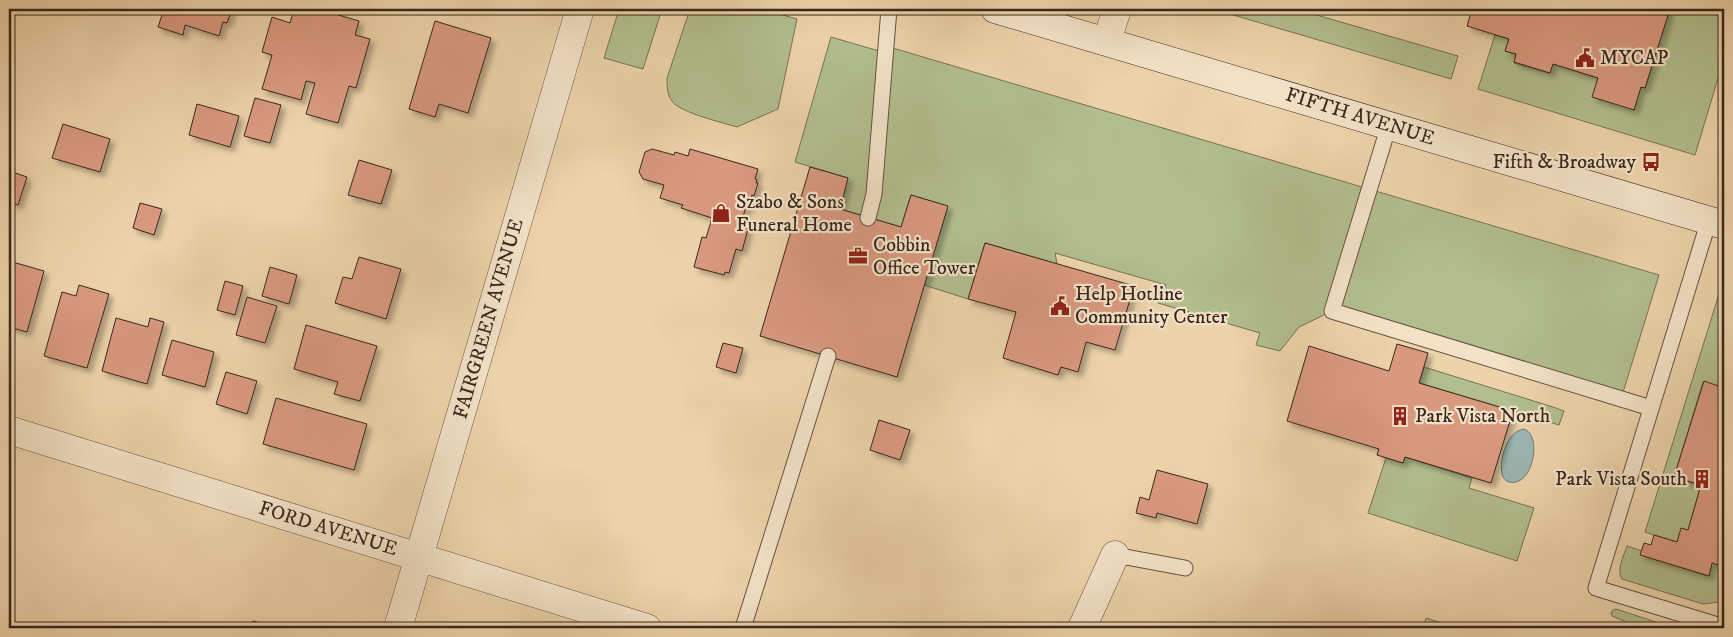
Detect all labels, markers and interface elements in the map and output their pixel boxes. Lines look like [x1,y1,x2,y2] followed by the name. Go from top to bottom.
[1600,46,1669,71] place label: MYCAP
[1574,47,1596,69] public building icon: MYCAP
[1283,82,1437,152] street label: FIFTH AVENUE
[1493,150,1637,175] place label: Fifth & Broadway
[1640,151,1662,173] bus stop icon: Fifth & Broadway
[736,190,852,238] place label: Szabo & Sons Funeral Home
[710,202,732,224] shop icon: Szabo & Sons Funeral Home
[448,216,530,422] street label: FAIRGREEN AVENUE
[873,233,976,281] place label: Cobbin Office Tower
[847,245,869,267] office icon: Cobbin Office Tower
[1075,282,1228,330] place label: Help Hotline Community Center
[1049,295,1071,317] public building icon: Help Hotline Community Center
[1415,404,1551,429] place label: Park Vista North
[1389,405,1411,427] building icon: Park Vista North
[1555,467,1688,492] place label: Park Vista South
[1691,468,1713,490] building icon: Park Vista South
[256,496,400,562] street label: FORD AVENUE

